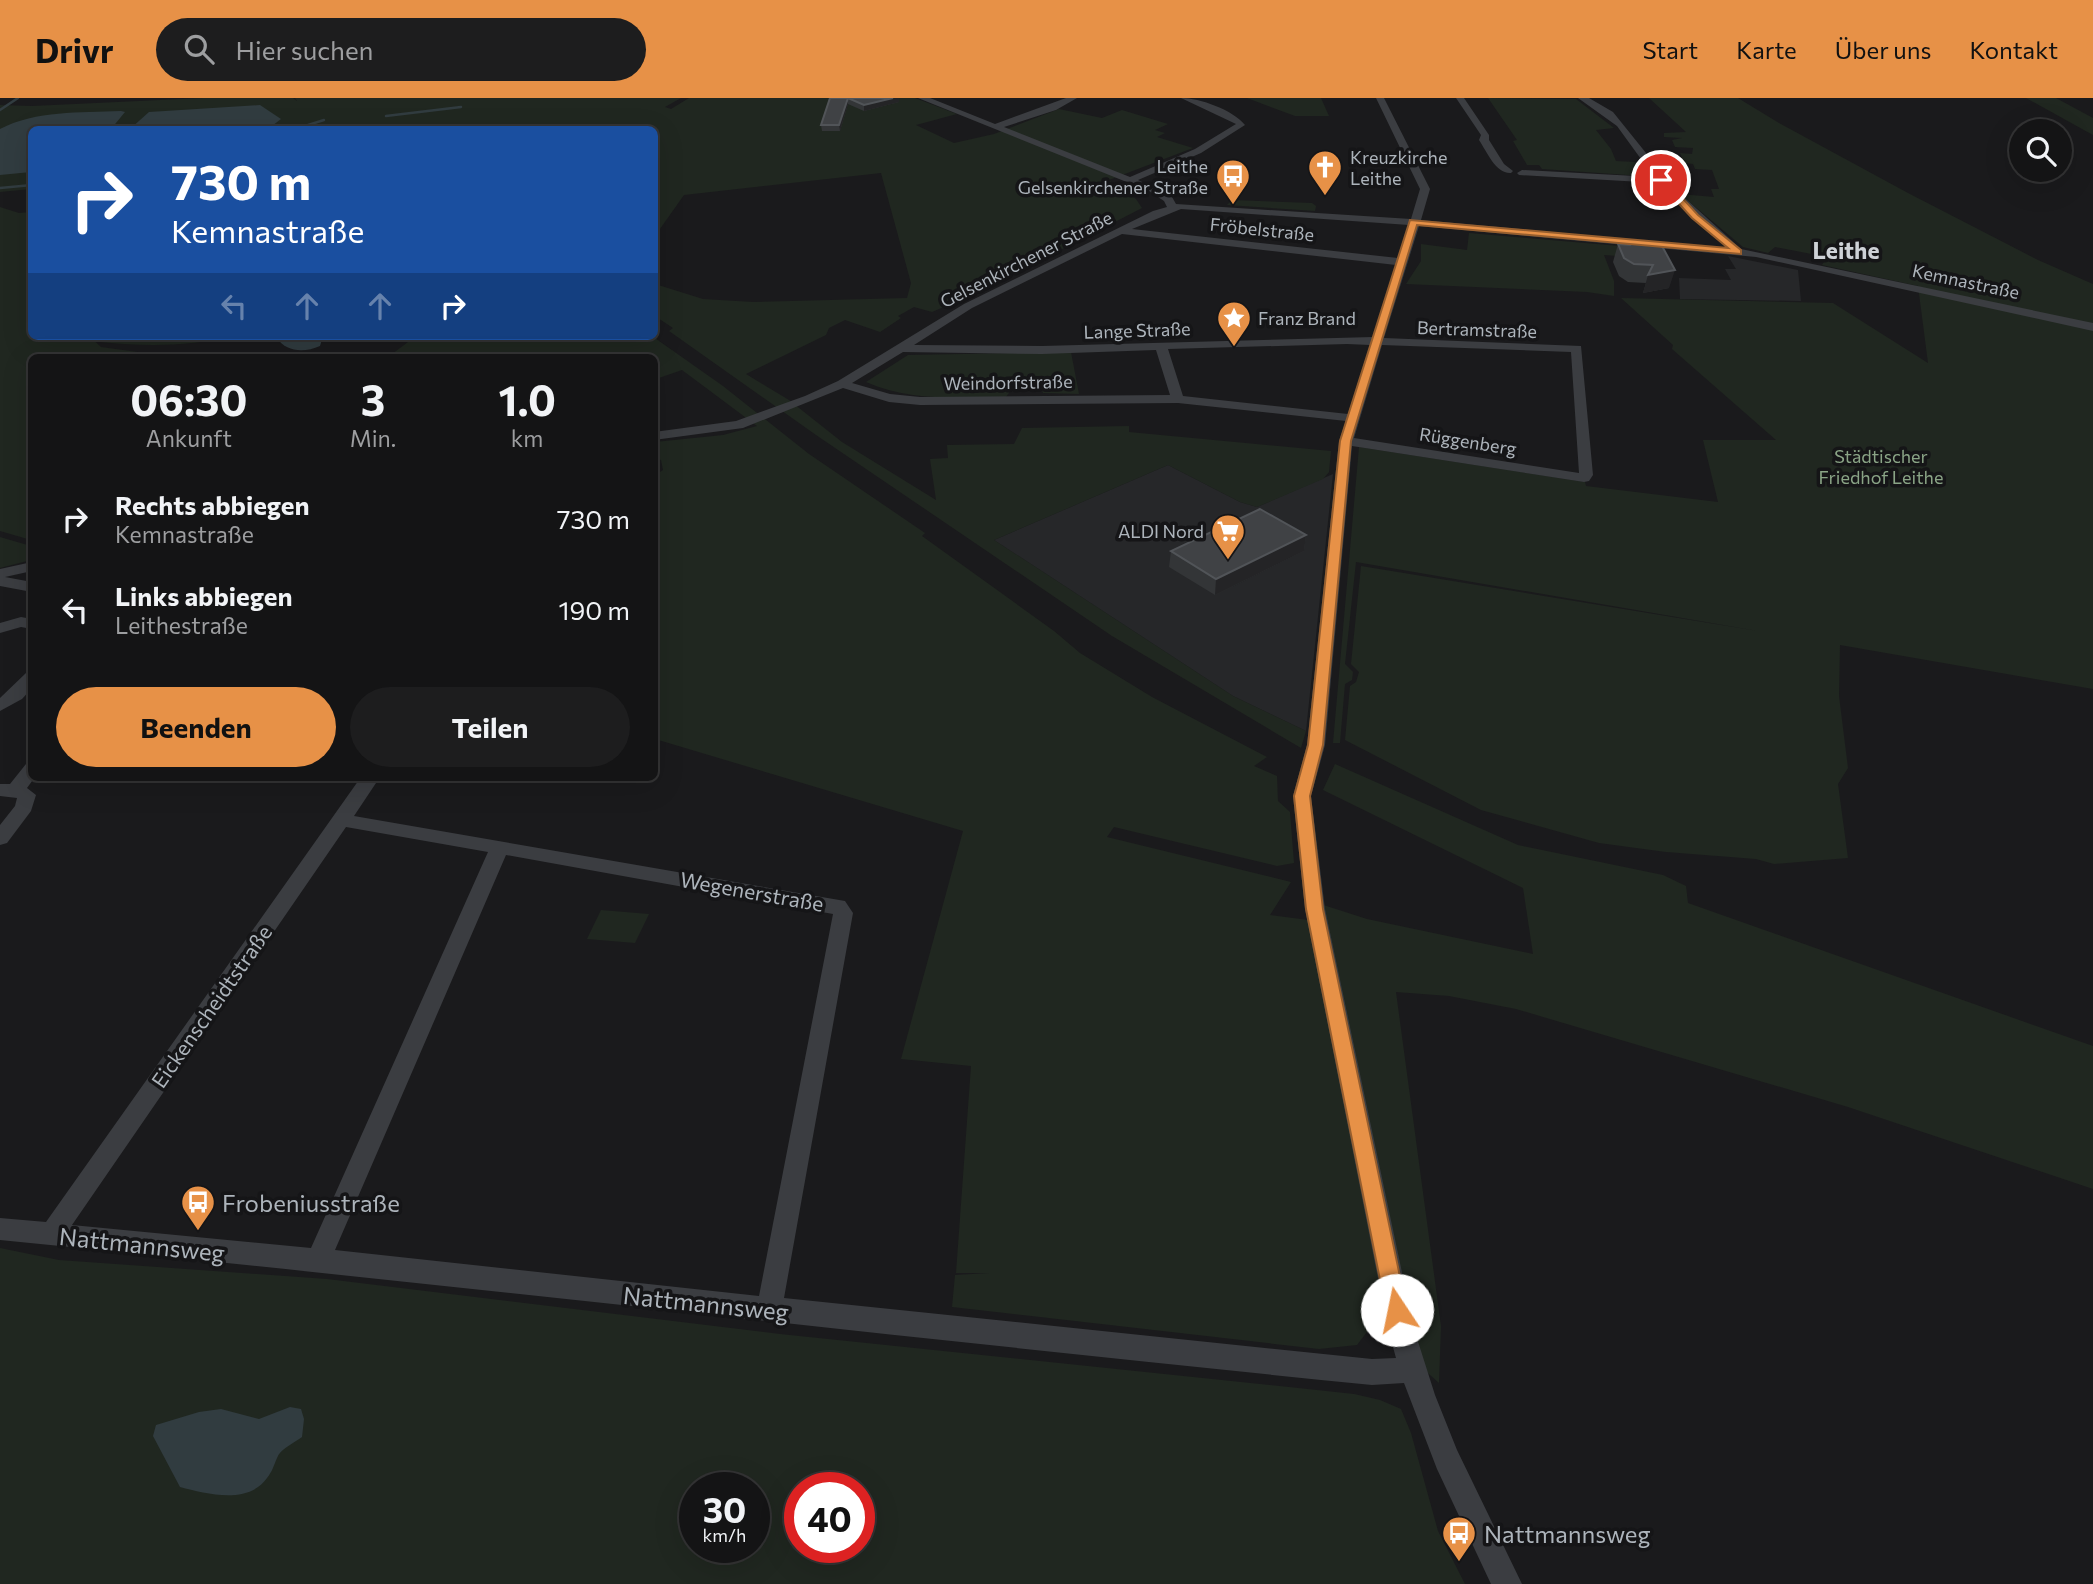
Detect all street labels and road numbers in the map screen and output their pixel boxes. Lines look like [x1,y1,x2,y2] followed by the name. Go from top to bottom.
[936,206,1116,312] street label: Gelsenkirchener Straße
[1209,213,1315,245] street label: Fröbelstraße
[1911,259,2021,303] street label: Kemnastraße
[1417,316,1537,342] street label: Bertramstraße
[1083,317,1191,343] street label: Lange Straße
[943,370,1073,394] street label: Weindorfstraße
[1418,422,1518,460] street label: Rüggenberg
[678,866,826,916] street label: Wegenerstraße
[146,920,276,1092] street label: Eickenscheidtstraße
[58,1221,226,1267] street label: Nattmannsweg
[622,1280,790,1326] street label: Nattmannsweg

